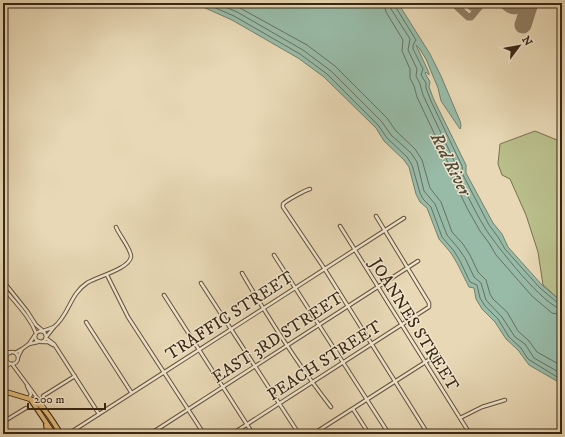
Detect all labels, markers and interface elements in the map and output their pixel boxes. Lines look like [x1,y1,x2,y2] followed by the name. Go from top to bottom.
[499,26,539,66] north arrow
[518,34,535,49] text: N
[424,128,476,201] water label: Red River
[364,253,464,395] street label: JOANNES STREET
[162,266,298,365] street label: TRAFFIC STREET
[208,287,348,389] street label: EAST 3RD STREET
[263,316,386,406] street label: PEACH STREET
[28,385,105,411] scale bar
[34,392,64,407] text: 200 m

